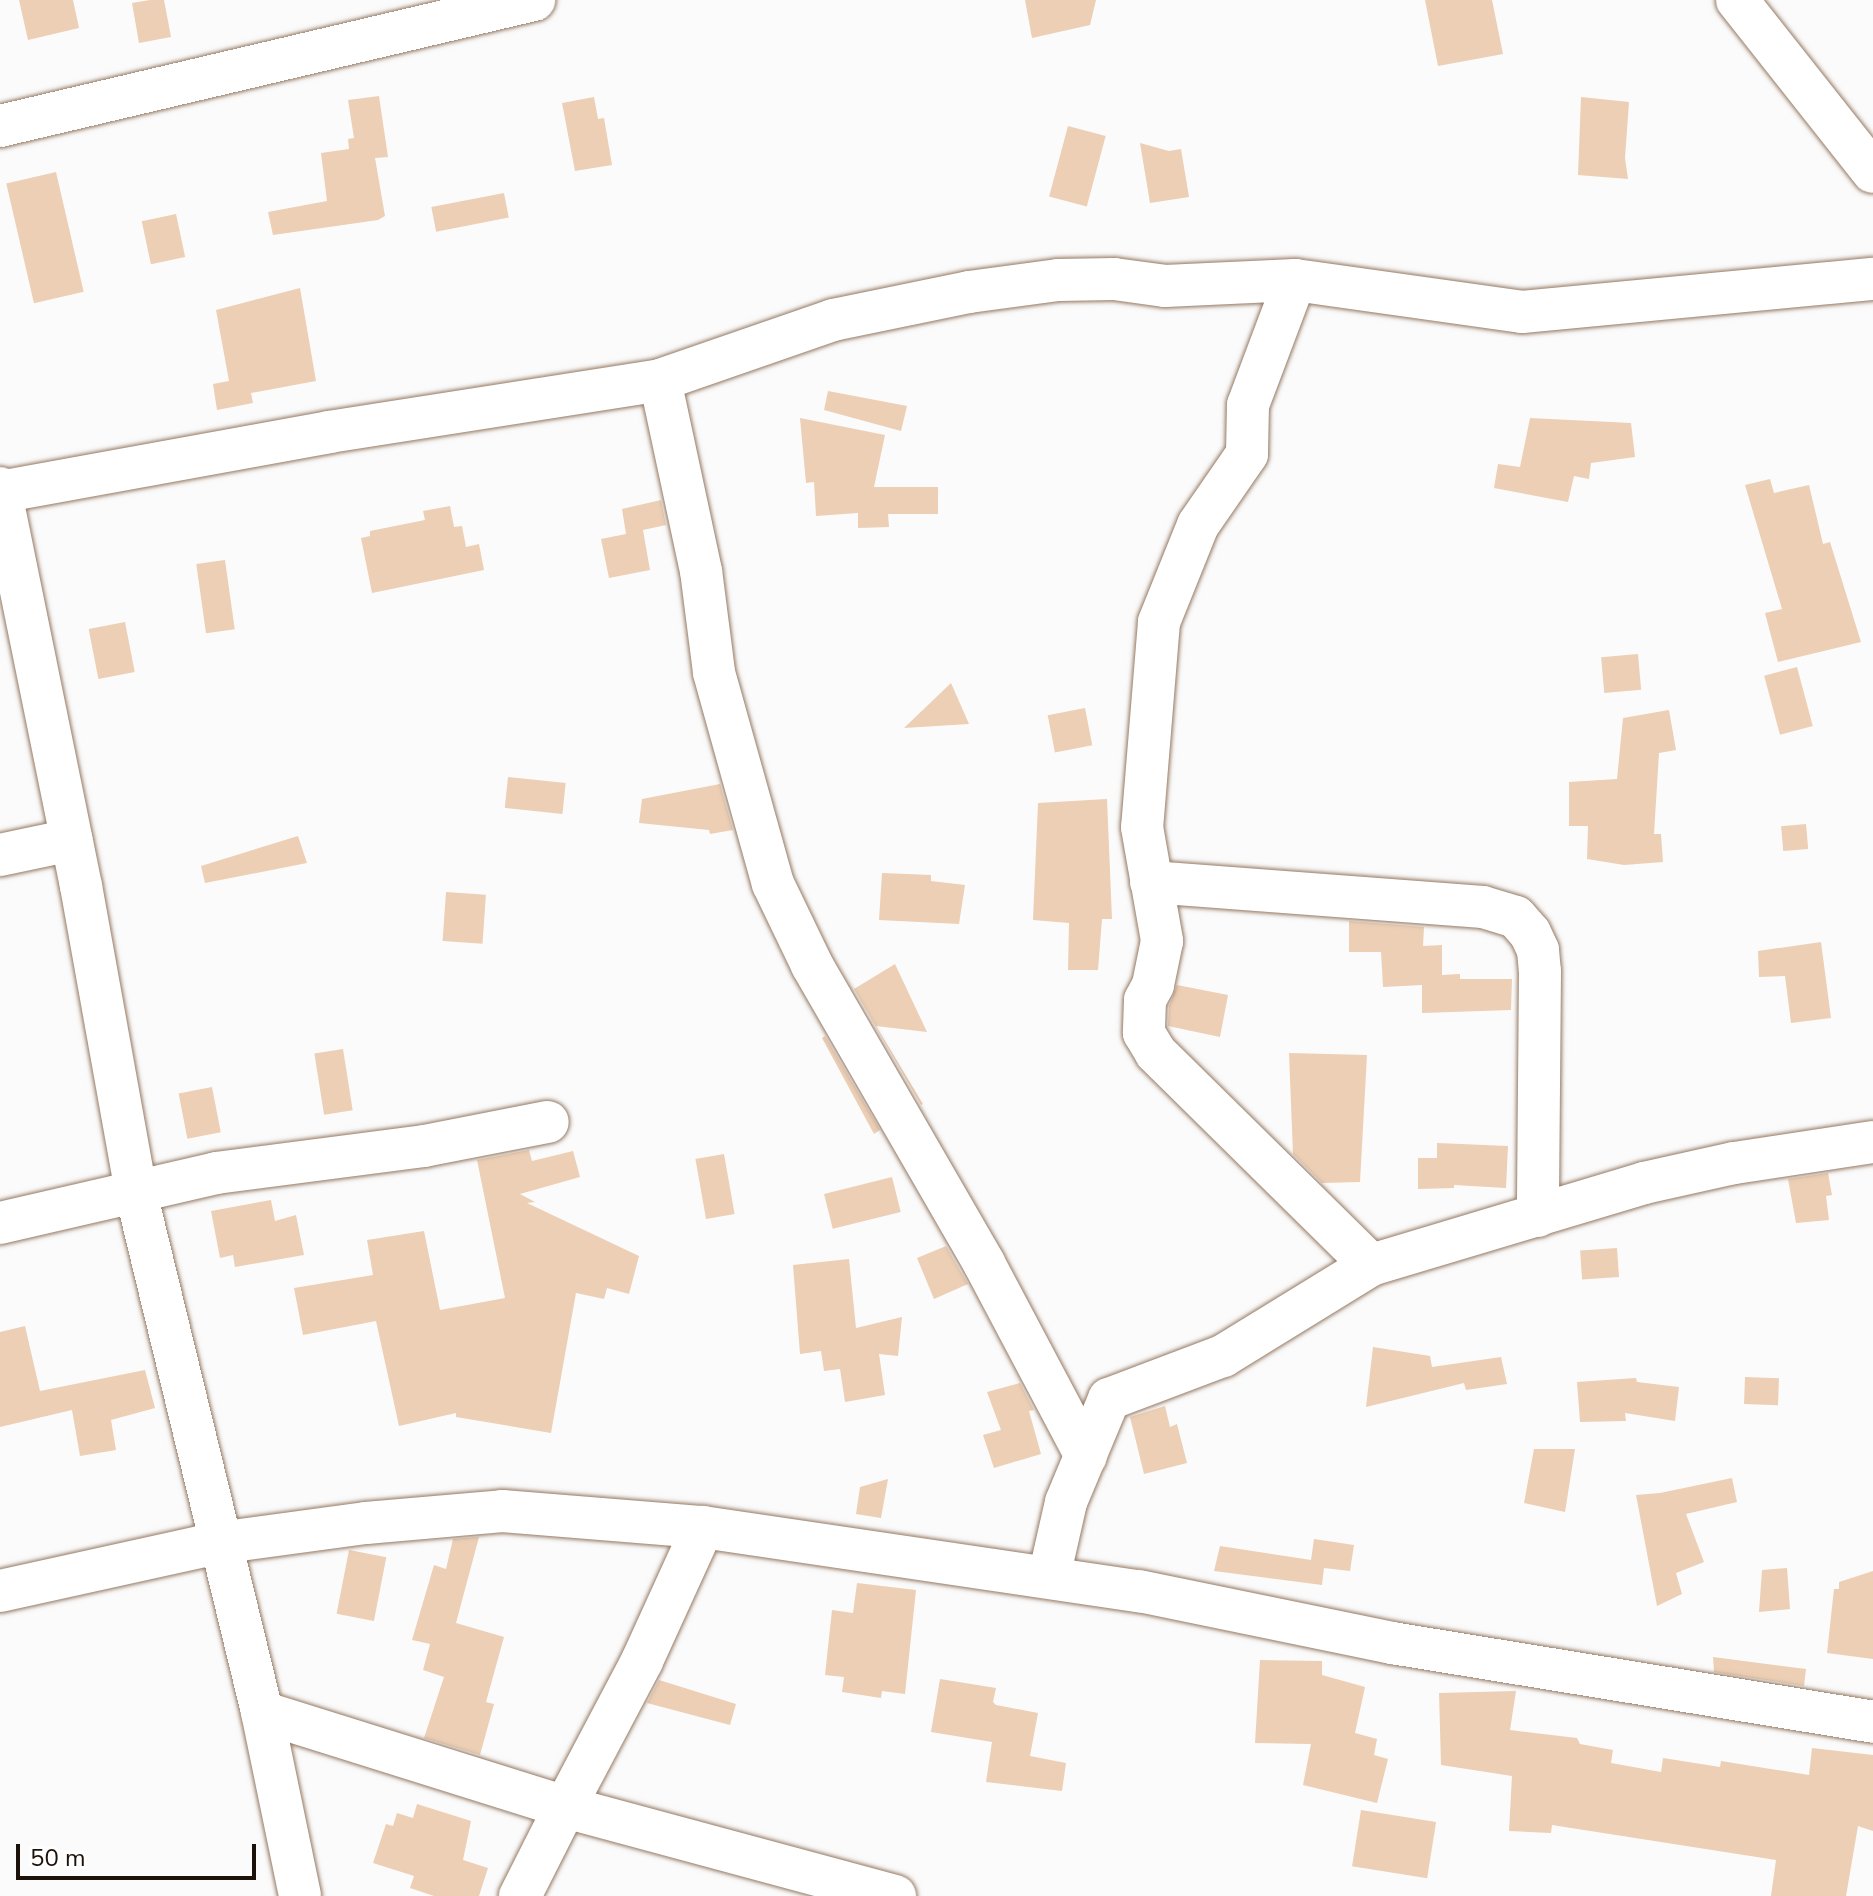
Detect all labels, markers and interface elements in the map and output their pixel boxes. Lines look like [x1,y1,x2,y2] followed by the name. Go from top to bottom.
[20,1828,260,1878] scale bar
[30,1842,86,1874] text: 50 m

